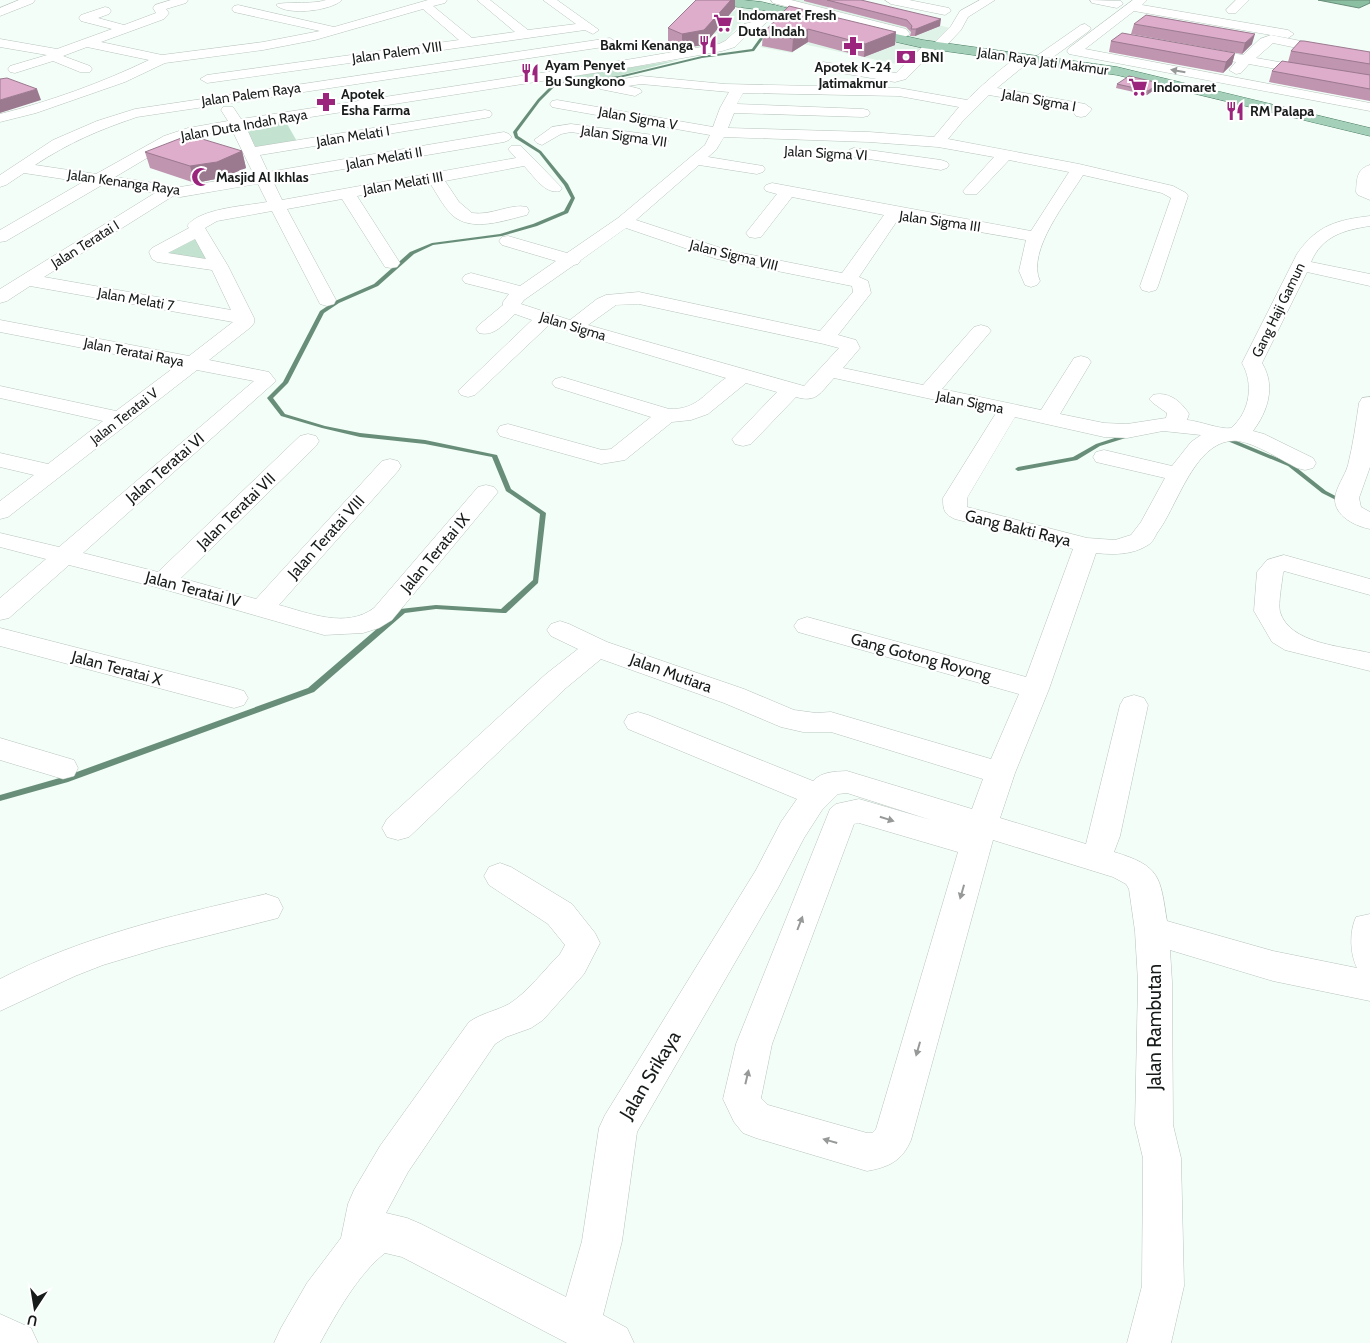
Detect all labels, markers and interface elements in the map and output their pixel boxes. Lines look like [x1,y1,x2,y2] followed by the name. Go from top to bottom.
[738,6,837,40] place label: Indomaret Fresh Duta Indah
[712,12,734,34] supermarket icon: Indomaret Fresh Duta Indah
[697,34,719,56] restaurant icon: Bakmi Kenanga
[842,35,864,57] pharmacy icon: Apotek K-24 Jatimakmur
[600,36,693,54] place label: Bakmi Kenanga
[350,37,443,67] street label: Jalan Palem VIII
[975,43,1110,79] street label: Jalan Raya Jati Makmur
[895,46,917,68] bank icon: BNI
[921,48,944,66] place label: BNI
[545,56,625,90] place label: Ayam Penyet Bu Sungkono
[814,58,892,92] place label: Apotek K-24 Jatimakmur
[519,62,541,84] restaurant icon: Ayam Penyet Bu Sungkono
[1170,67,1186,75] one-way arrow
[1127,76,1149,98] supermarket icon: Indomaret
[199,78,302,110] street label: Jalan Palem Raya
[1153,78,1216,96] place label: Indomaret
[1000,84,1077,115] street label: Jalan Sigma I
[341,85,410,119] place label: Apotek Esha Farma
[315,91,337,113] pharmacy icon: Apotek Esha Farma
[1224,100,1246,122] restaurant icon: RM Palapa
[596,102,679,134] street label: Jalan Sigma V
[1250,102,1314,120] place label: RM Palapa
[178,105,309,145] street label: Jalan Duta Indah Raya
[314,121,391,151] street label: Jalan Melati I
[579,121,668,151] street label: Jalan Sigma VII
[343,142,424,174] street label: Jalan Melati II
[783,142,868,164] street label: Jalan Sigma VI
[66,165,182,199] street label: Jalan Kenanga Raya
[190,166,212,188] mosque icon: Masjid Al Ikhlas
[361,167,444,199] street label: Jalan Melati III
[216,168,309,186] place label: Masjid Al Ikhlas
[897,206,982,236] street label: Jalan Sigma III
[47,216,122,272] street label: Jalan Teratai I
[687,235,780,275] street label: Jalan Sigma VIII
[1247,260,1309,360] street label: Gang Haji Gamun
[95,283,176,315] street label: Jalan Melati 7
[537,307,608,345] street label: Jalan Sigma
[81,333,186,371] street label: Jalan Teratai Raya
[85,383,162,449] street label: Jalan Teratai V
[934,386,1005,417] street label: Jalan Sigma
[121,429,208,508] street label: Jalan Teratai VI
[192,469,279,554] street label: Jalan Teratai VII
[283,491,368,583] street label: Jalan Teratai VIII
[963,506,1073,550] street label: Gang Bakti Raya
[396,509,474,597] street label: Jalan Teratai IX
[143,567,243,611] street label: Jalan Teratai IV
[849,629,994,685] street label: Gang Gotong Royong
[69,647,165,689] street label: Jalan Teratai X
[626,649,715,697] street label: Jalan Mutiara
[879,816,894,824] one-way arrow
[958,885,966,900] one-way arrow
[796,915,804,930] one-way arrow
[1143,964,1166,1091] street label: Jalan Rambutan
[614,1027,685,1124] street label: Jalan Srikaya
[914,1041,922,1056] one-way arrow
[743,1069,751,1084] one-way arrow
[823,1137,838,1145] one-way arrow
[10,1283,60,1333] north arrow
[26,1311,39,1331] text: U

